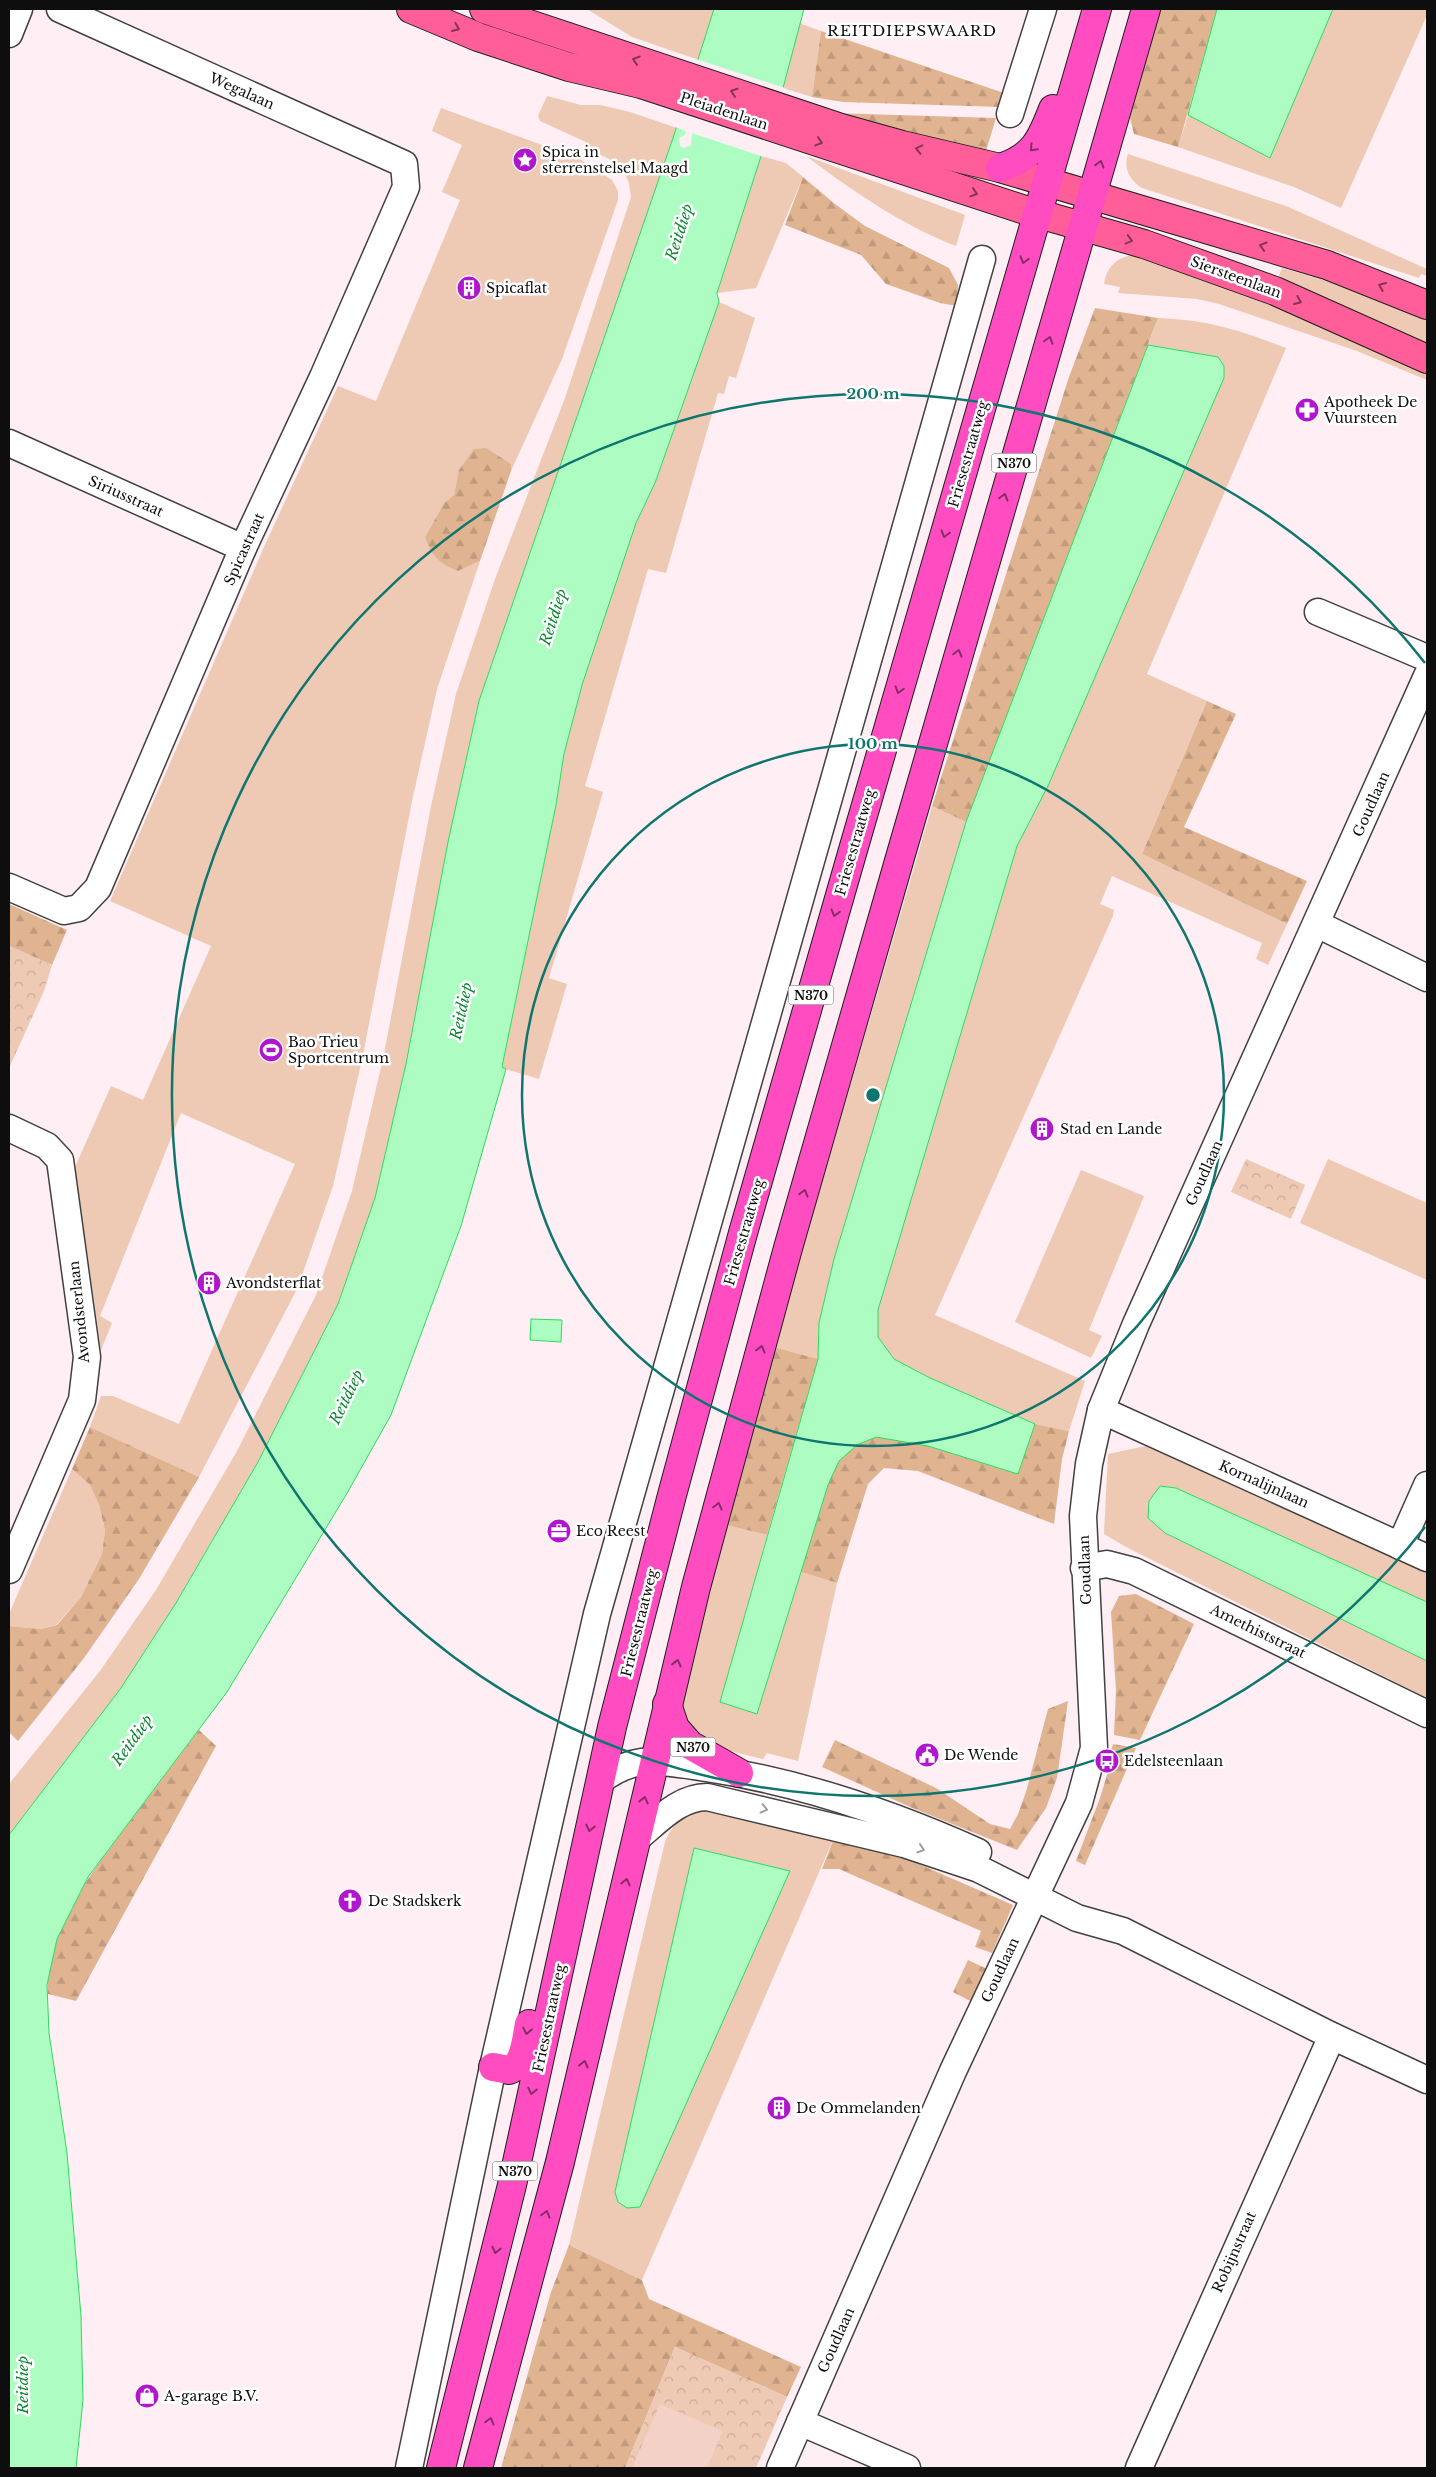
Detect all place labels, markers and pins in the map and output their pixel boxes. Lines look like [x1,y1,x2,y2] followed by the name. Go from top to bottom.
[542,143,689,177] place label: Spica in sterrenstelsel Maagd
[512,147,538,173] place icon: Spica in sterrenstelsel Maagd
[456,275,482,301] building icon: Spicaflat
[486,279,548,297] place label: Spicaflat
[1323,393,1417,427] place label: Apotheek De Vuursteen
[1294,397,1320,423] pharmacy icon: Apotheek De Vuursteen
[288,1033,389,1067] place label: Bao Trieu Sportcentrum
[258,1037,284,1063] sports icon: Bao Trieu Sportcentrum
[864,1086,882,1104] centre of rings
[1029,1116,1055,1142] building icon: Stad en Lande
[1060,1120,1162,1138] place label: Stad en Lande
[196,1270,222,1296] building icon: Avondsterflat
[225,1274,322,1292] place label: Avondsterflat
[546,1518,572,1544] office icon: Eco Reest
[576,1522,646,1540] place label: Eco Reest
[914,1742,940,1768] public building icon: De Wende
[944,1746,1018,1764] place label: De Wende
[1094,1748,1120,1774] bus stop icon: Edelsteenlaan
[1124,1752,1224,1770] place label: Edelsteenlaan
[337,1888,363,1914] church icon: De Stadskerk
[368,1892,462,1910] place label: De Stadskerk
[766,2095,792,2121] building icon: De Ommelanden
[796,2099,921,2117] place label: De Ommelanden
[134,2383,160,2409] shop icon: A-garage B.V.
[163,2387,259,2405] place label: A-garage B.V.

